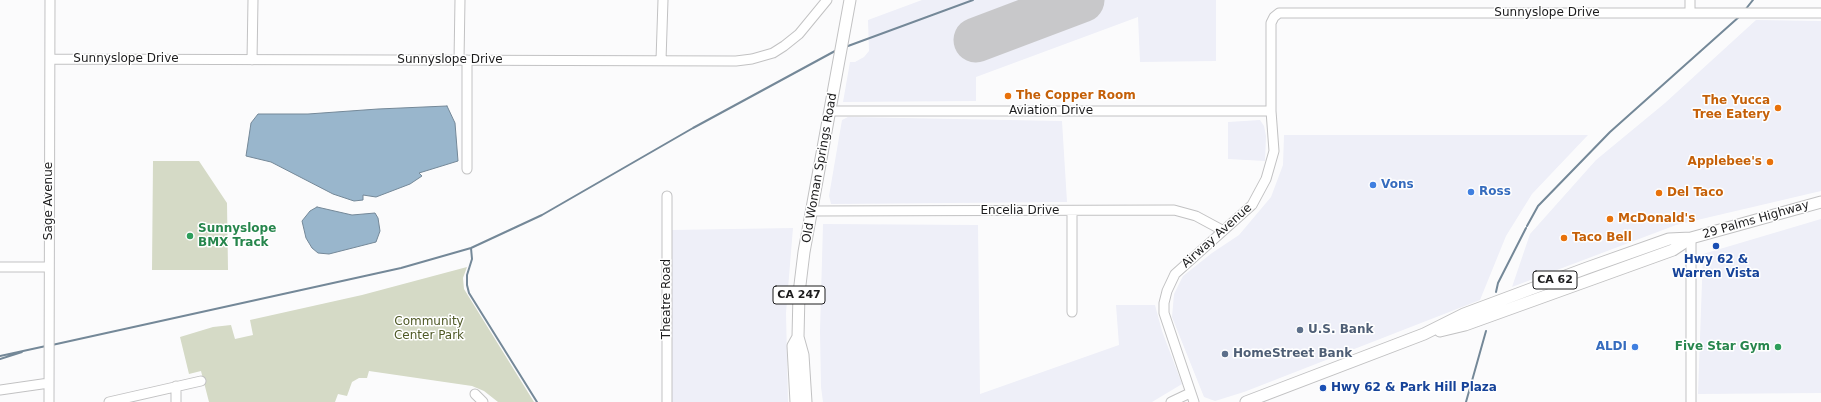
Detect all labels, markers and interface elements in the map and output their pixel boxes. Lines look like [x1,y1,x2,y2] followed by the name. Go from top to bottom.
[1494,6,1600,20] street label: Sunnyslope Drive
[73,52,179,66] street label: Sunnyslope Drive
[397,53,503,67] street label: Sunnyslope Drive
[1016,89,1136,103] place label: The Copper Room
[1003,91,1013,101] marker: The Copper Room
[800,92,840,244] street label: Old Woman Springs Road
[1693,94,1770,122] place label: The Yucca Tree Eatery
[1773,103,1783,113] marker: The Yucca Tree Eatery
[1009,104,1093,118] street label: Aviation Drive
[1688,155,1762,169] place label: Applebee's
[1765,157,1775,167] marker: Applebee's
[42,162,56,240] street label: Sage Avenue
[1381,178,1414,192] place label: Vons
[1368,180,1378,190] marker: Vons
[1479,185,1511,199] place label: Ross
[1667,186,1723,200] place label: Del Taco
[1466,187,1476,197] marker: Ross
[1654,188,1664,198] marker: Del Taco
[1701,198,1811,242] street label: 29 Palms Highway
[1179,201,1255,271] street label: Airway Avenue
[981,204,1059,218] street label: Encelia Drive
[1618,212,1695,226] place label: McDonald's
[1605,214,1615,224] marker: McDonald's
[198,222,276,250] place label: Sunnyslope BMX Track
[185,231,195,241] marker: Sunnyslope BMX Track
[1572,231,1632,245] place label: Taco Bell
[1559,233,1569,243] marker: Taco Bell
[1711,241,1721,251] marker: Hwy 62 & Warren Vista
[1672,253,1760,281] place label: Hwy 62 & Warren Vista
[660,259,674,339] street label: Theatre Road
[1533,271,1577,289] road number: CA 62
[773,286,825,304] road number: CA 247
[394,315,464,343] park label: Community Center Park
[1308,323,1373,337] place label: U.S. Bank
[1295,325,1305,335] marker: U.S. Bank
[1596,340,1627,354] place label: ALDI
[1675,340,1770,354] place label: Five Star Gym
[1630,342,1640,352] marker: ALDI
[1773,342,1783,352] marker: Five Star Gym
[1233,347,1352,361] place label: HomeStreet Bank
[1220,349,1230,359] marker: HomeStreet Bank
[1331,381,1497,395] place label: Hwy 62 & Park Hill Plaza
[1318,383,1328,393] marker: Hwy 62 & Park Hill Plaza

